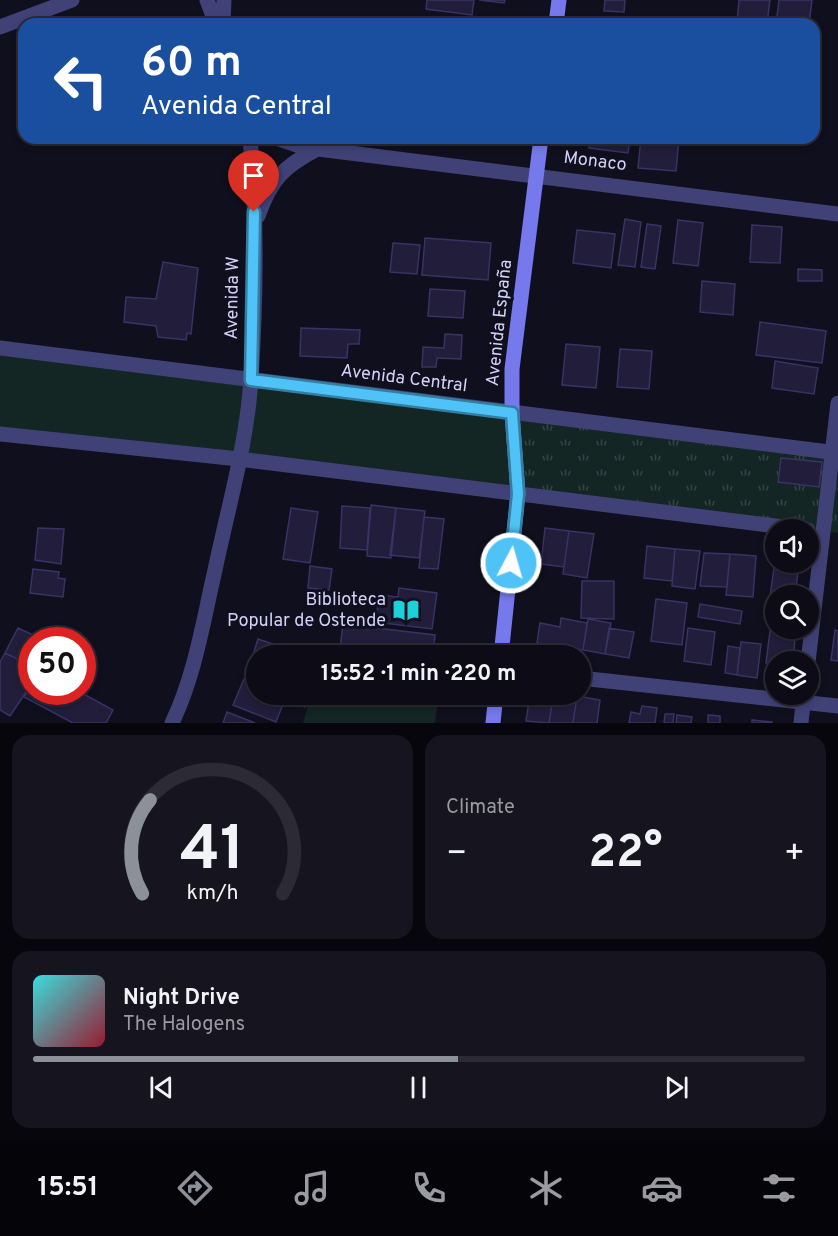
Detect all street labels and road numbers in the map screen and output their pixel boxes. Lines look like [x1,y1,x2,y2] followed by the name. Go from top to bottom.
[562,147,628,177] street label: Monaco
[221,256,245,340] street label: Avenida W
[482,258,518,388] street label: Avenida España
[339,360,469,398] street label: Avenida Central

